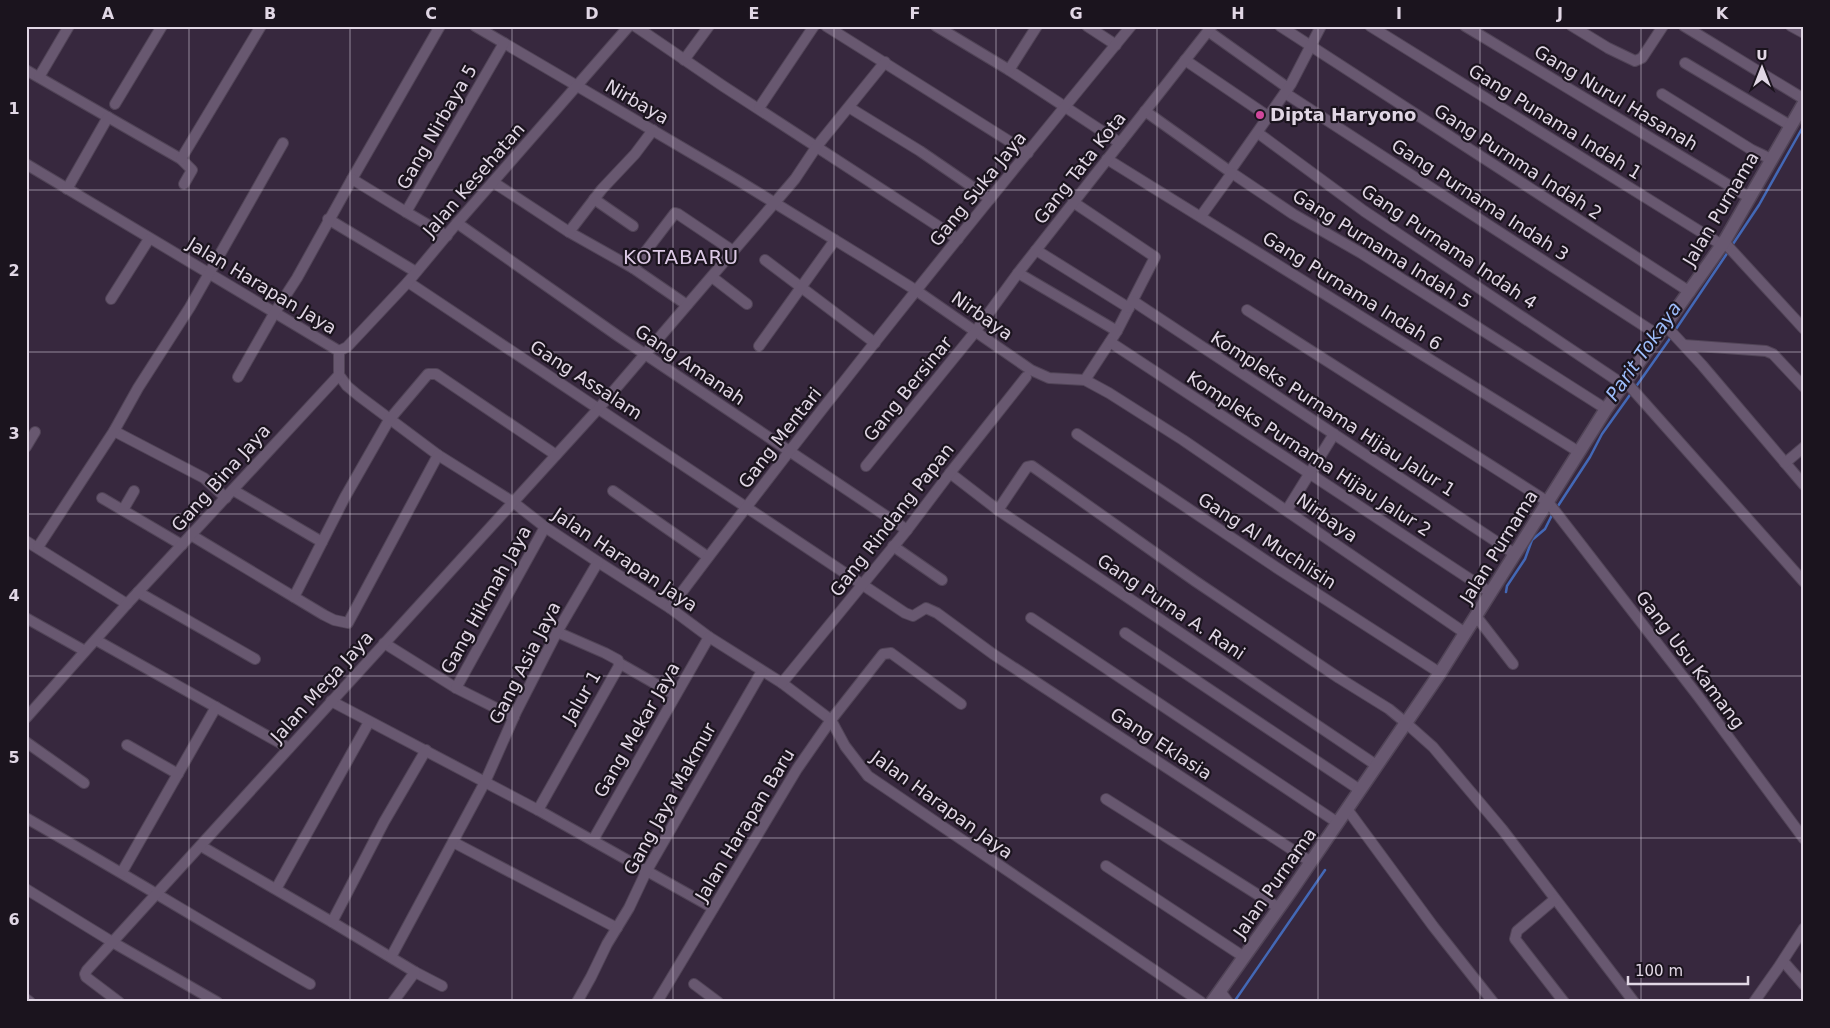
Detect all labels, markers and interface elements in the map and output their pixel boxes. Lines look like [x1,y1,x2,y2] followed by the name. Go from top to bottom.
[102,4,115,23] text: A
[264,4,276,23] text: B
[425,4,437,23] text: C
[585,4,599,23] text: D
[749,4,759,23] text: E
[910,4,920,23] text: F
[1069,4,1083,23] text: G
[1231,4,1245,23] text: H
[1396,4,1402,23] text: I
[1556,4,1563,23] text: J
[1716,4,1729,23] text: K
[1531,40,1702,155] street label: Gang Nurul Hasanah
[1738,42,1788,92] north arrow
[1756,47,1768,63] text: U
[1465,60,1646,183] street label: Gang Punama Indah 1
[392,61,481,193] street label: Gang Nirbaya 5
[602,75,673,128] street label: Nirbaya
[8,99,20,118] text: 1
[1430,99,1606,224] street label: Gang Purnma Indah 2
[1270,104,1416,125] place label: Dipta Haryono
[1029,107,1130,228] street label: Gang Tata Kota
[1254,109,1266,121] marker: Dipta Haryono
[418,118,529,242] street label: Jalan Kesehatan
[925,127,1030,250] street label: Gang Suka Jaya
[1388,134,1573,265] street label: Gang Purnama Indah 3
[1678,148,1763,271] street label: Jalan Purnama
[1358,180,1541,313] street label: Gang Purnama Indah 4
[1289,185,1476,312] street label: Gang Purnama Indah 5
[1259,227,1446,354] street label: Gang Purnama Indah 6
[183,232,341,338] street label: Jalan Harapan Jaya
[623,245,739,269] district label: KOTABARU
[8,261,20,280] text: 2
[948,287,1017,344] street label: Nirbaya
[1601,297,1685,405] water label: Parit Tokaya
[631,320,749,409] street label: Gang Amanah
[1207,327,1459,501] street label: Kompleks Purnama Hijau Jalur 1
[859,332,957,445] street label: Gang Bersinar
[526,336,646,424] street label: Gang Assalam
[1183,367,1435,541] street label: Kompleks Purnama Hijau Jalur 2
[734,383,825,492] street label: Gang Mentari
[167,420,274,536] street label: Gang Bina Jaya
[8,424,20,443] text: 3
[825,439,958,600] street label: Gang Rindang Papan
[1455,486,1542,608] street label: Jalan Purnama
[1194,488,1340,593] street label: Gang Al Muchlisin
[1293,489,1362,546] street label: Nirbaya
[548,503,702,616] street label: Jalan Harapan Jaya
[436,522,535,678] street label: Gang Hikmah Jaya
[1093,549,1249,664] street label: Gang Purna A. Rani
[8,586,20,605] text: 4
[1632,587,1749,733] street label: Gang Usu Kamang
[485,598,565,728] street label: Gang Asia Jaya
[266,627,377,747] street label: Jalan Mega Jaya
[589,658,684,801] street label: Gang Mekar Jaya
[558,667,605,728] street label: Jalur 1
[1107,703,1216,784] street label: Gang Eklasia
[619,719,720,878] street label: Gang Jaya Makmur
[690,745,798,906] street label: Jalan Harapan Baru
[867,746,1017,863] street label: Jalan Harapan Jaya
[8,748,20,767] text: 5
[1228,824,1320,943] street label: Jalan Purnama
[8,910,20,929] text: 6
[1628,953,1748,985] scale bar
[1635,962,1683,980] text: 100 m

